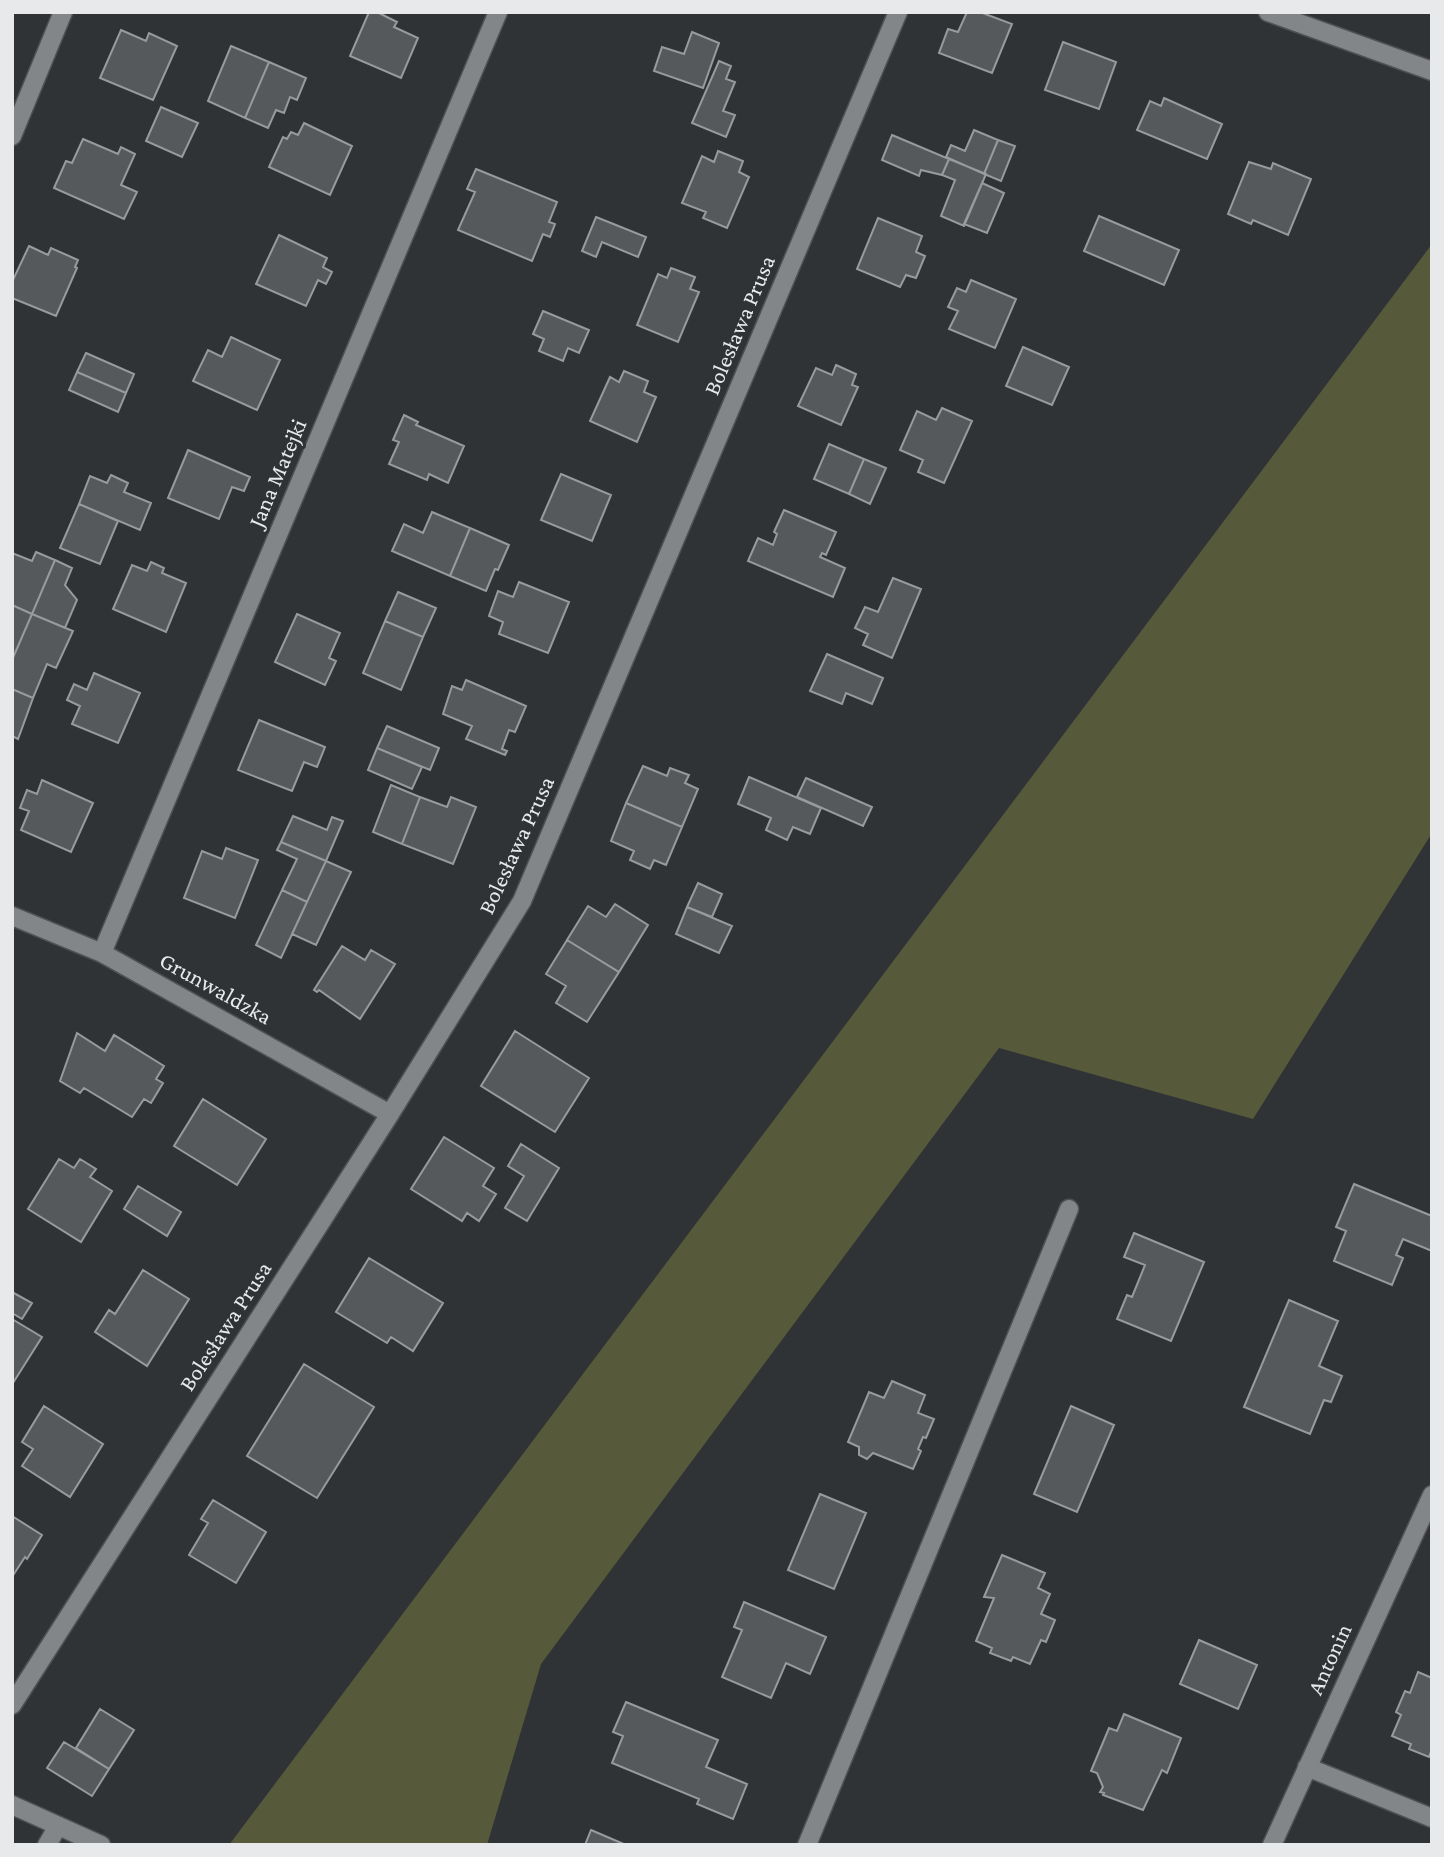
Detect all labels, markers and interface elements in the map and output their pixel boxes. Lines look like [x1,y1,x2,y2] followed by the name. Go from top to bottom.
[698,251,780,399] street label: Bolesława Prusa
[242,415,311,533] street label: Jana Matejki
[473,772,559,918] street label: Bolesława Prusa
[155,947,277,1030] street label: Grunwaldzka
[174,1256,277,1396] street label: Bolesława Prusa
[1301,1620,1357,1698] street label: Antonin

